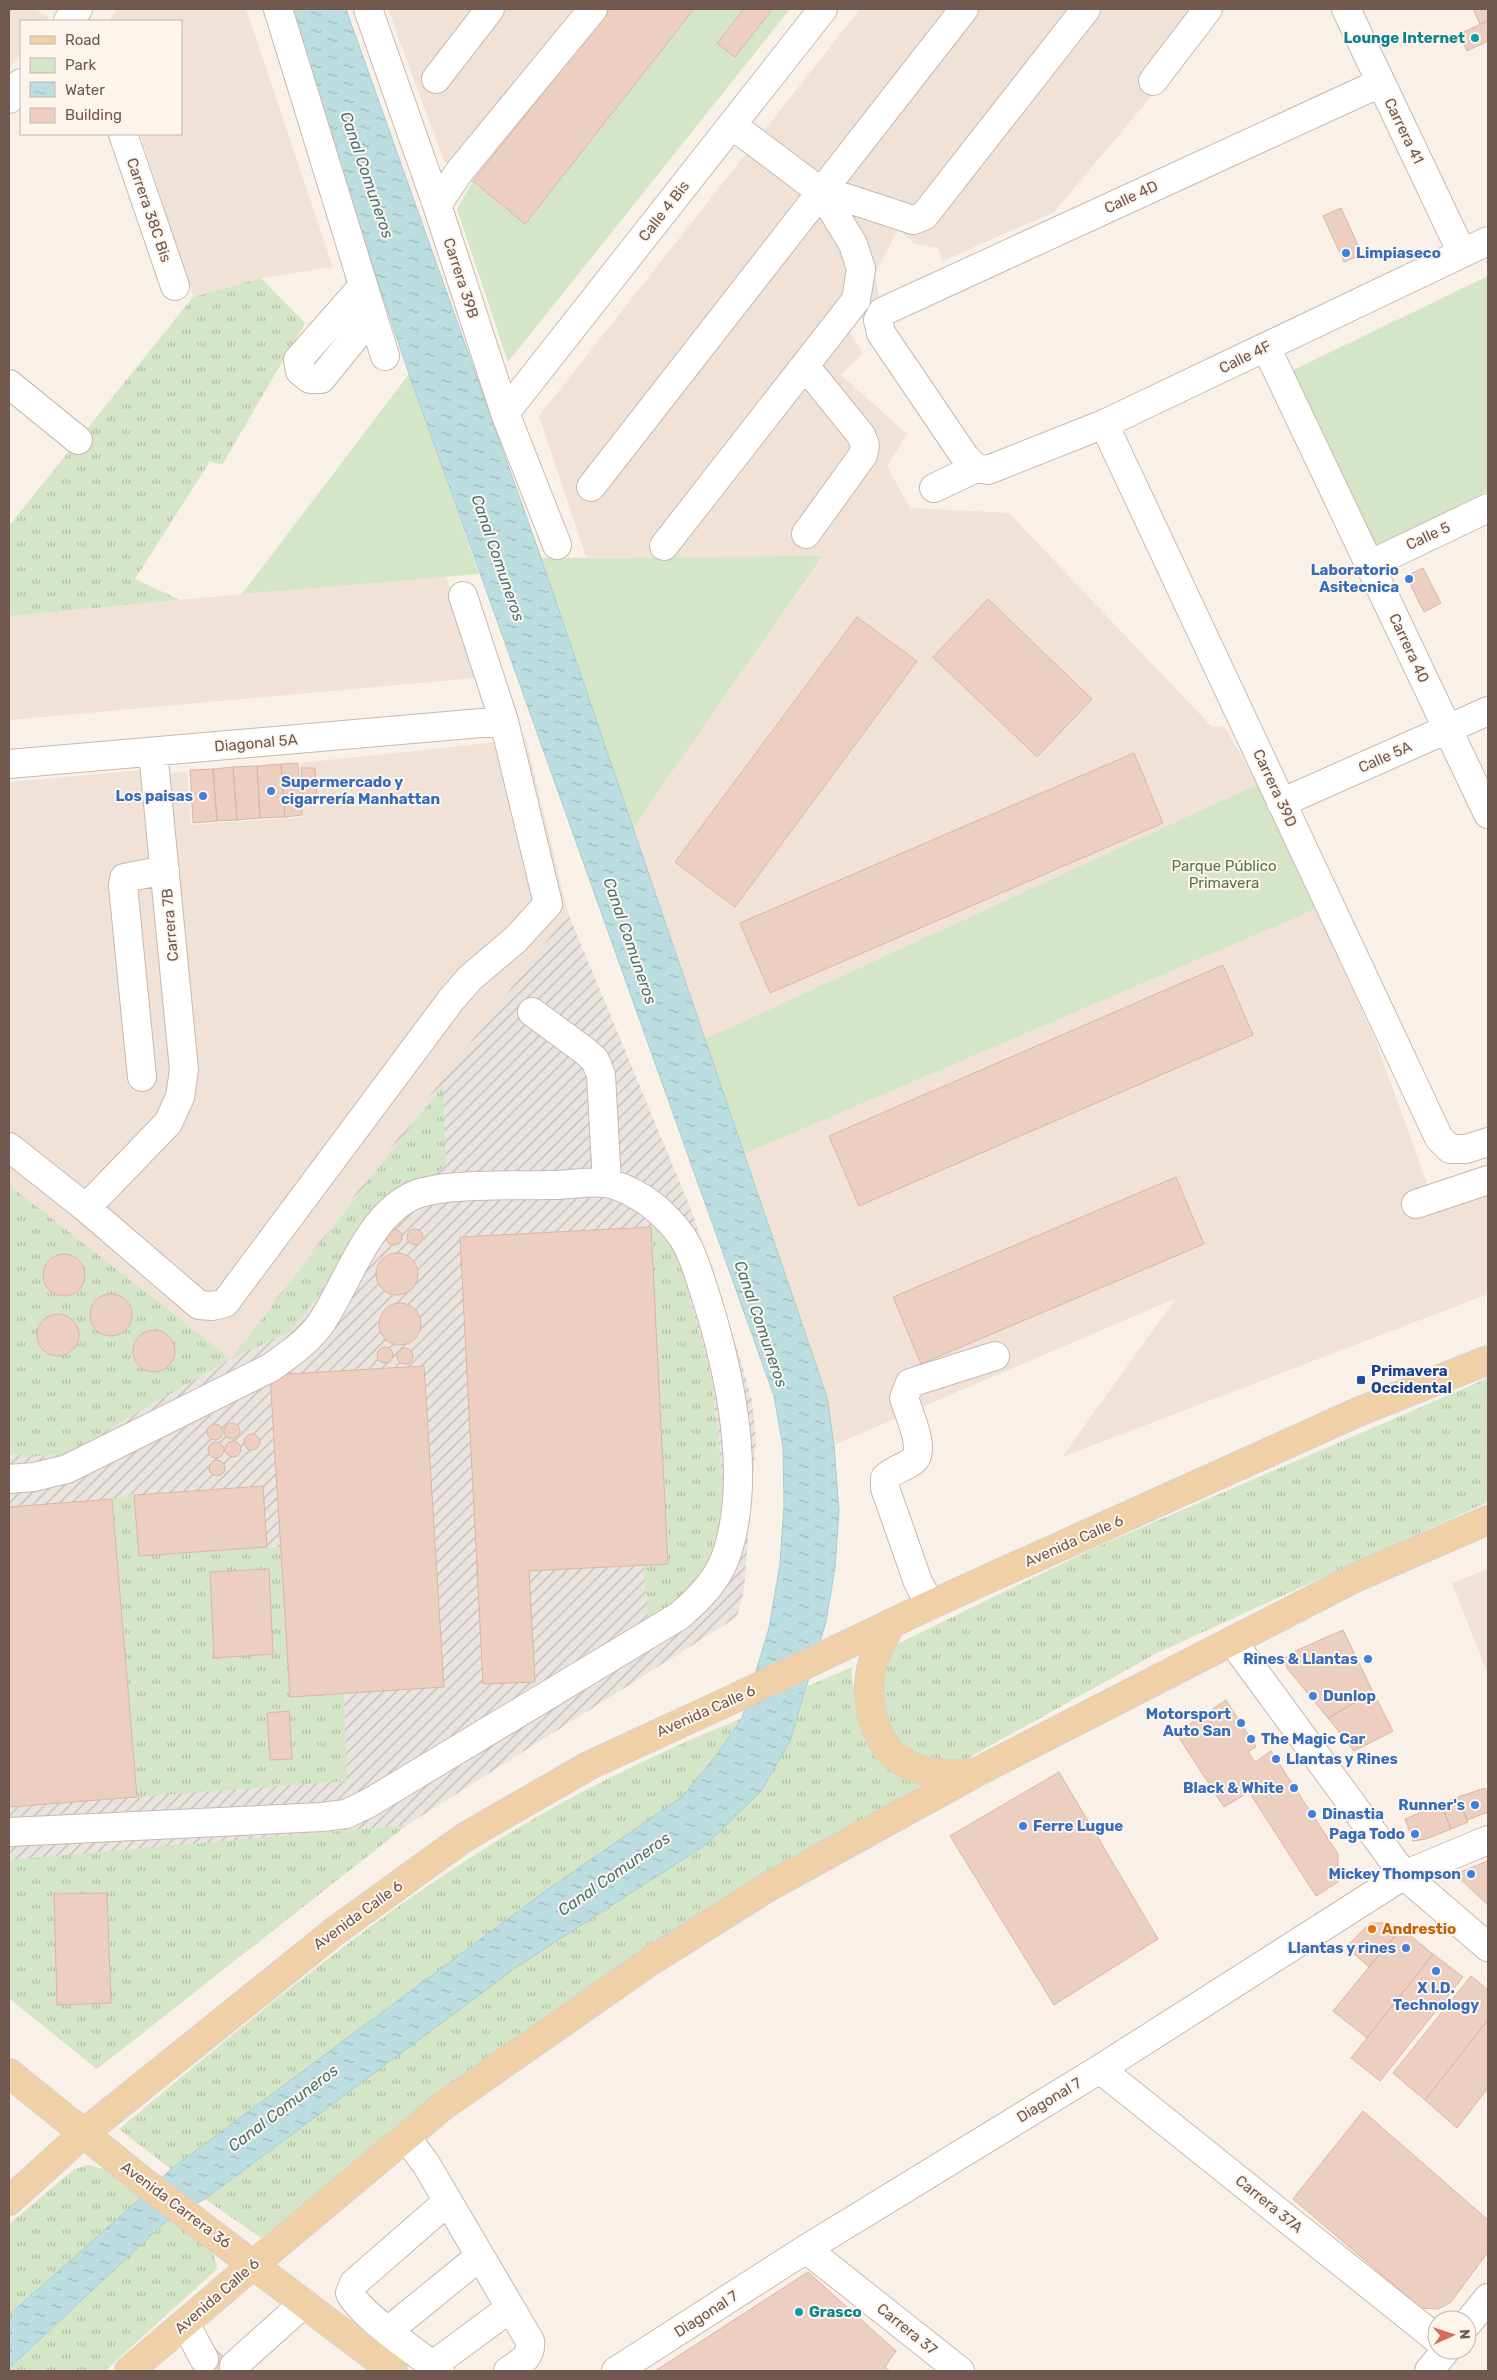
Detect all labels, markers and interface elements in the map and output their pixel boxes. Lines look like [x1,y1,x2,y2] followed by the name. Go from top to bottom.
[20,20,182,135] legend
[1343,29,1465,47] place label: Lounge Internet
[65,31,101,49] text: Road
[1469,32,1481,44] marker: Lounge Internet
[65,56,96,74] text: Park
[65,81,105,99] text: Water
[1380,95,1428,167] street label: Carrera 41
[65,106,122,124] text: Building
[336,109,398,241] water label: Canal Comuneros
[123,156,175,265] street label: Carrera 38C Bis
[635,177,693,245] street label: Calle 4 Bis
[1101,177,1161,217] street label: Calle 4D
[440,236,482,320] street label: Carrera 39B
[1356,244,1441,262] place label: Limpiaseco
[1340,247,1352,259] marker: Limpiaseco
[1216,337,1274,377] street label: Calle 4F
[467,492,529,624] water label: Canal Comuneros
[1403,518,1453,554] street label: Calle 5
[1311,561,1399,596] place label: Laboratorio Asitecnica
[1403,573,1415,585] marker: Laboratorio Asitecnica
[1385,611,1433,685] street label: Carrera 40
[214,730,298,756] street label: Diagonal 5A
[1355,737,1415,777] street label: Calle 5A
[1249,746,1301,830] street label: Carrera 39D
[281,773,440,808] place label: Supermercado y cigarrería Manhattan
[265,785,277,797] marker: Supermercado y cigarrería Manhattan
[115,787,193,805] place label: Los paisas
[197,790,209,802] marker: Los paisas
[1171,857,1277,892] park label: Parque Público Primavera
[599,875,661,1007] water label: Canal Comuneros
[158,888,182,962] street label: Carrera 7B
[730,1258,792,1390] water label: Canal Comuneros
[1371,1362,1452,1397] place label: Primavera Occidental
[1355,1374,1367,1386] marker: Primavera Occidental
[1022,1511,1126,1571] street label: Avenida Calle 6
[1243,1650,1358,1668] place label: Rines & Llantas
[1362,1653,1374,1665] marker: Rines & Llantas
[654,1681,758,1741] street label: Avenida Calle 6
[1323,1687,1376,1705] place label: Dunlop
[1307,1690,1319,1702] marker: Dunlop
[1146,1705,1231,1740] place label: Motorsport Auto San
[1235,1717,1247,1729] marker: Motorsport Auto San
[1261,1730,1366,1748] place label: The Magic Car
[1245,1733,1257,1745] marker: The Magic Car
[1286,1750,1398,1768] place label: Llantas y Rines
[1270,1753,1282,1765] marker: Llantas y Rines
[1183,1779,1284,1797] place label: Black & White
[1288,1782,1300,1794] marker: Black & White
[1398,1796,1465,1814] place label: Runner's
[1469,1799,1481,1811] marker: Runner's
[1322,1805,1384,1823] place label: Dinastia
[1306,1808,1318,1820] marker: Dinastia
[1033,1817,1123,1835] place label: Ferre Lugue
[1017,1820,1029,1832] marker: Ferre Lugue
[1329,1825,1405,1843] place label: Paga Todo
[554,1828,674,1920] water label: Canal Comuneros
[1409,1828,1421,1840] marker: Paga Todo
[1329,1865,1461,1883] place label: Mickey Thompson
[1465,1868,1477,1880] marker: Mickey Thompson
[310,1876,406,1954] street label: Avenida Calle 6
[1382,1920,1456,1938] place label: Andrestio
[1366,1923,1378,1935] marker: Andrestio
[1288,1939,1396,1957] place label: Llantas y rines
[1400,1942,1412,1954] marker: Llantas y rines
[1430,1965,1442,1977] marker: X I.D. Technology
[1393,1979,1479,2014] place label: X I.D. Technology
[224,2061,342,2155] water label: Canal Comuneros
[1013,2074,1085,2126] street label: Diagonal 7
[117,2158,235,2252] street label: Avenida Carrera 36
[1232,2171,1306,2237] street label: Carrera 37A
[171,2254,263,2338] street label: Avenida Calle 6
[671,2287,741,2341] street label: Diagonal 7
[873,2299,941,2359] street label: Carrera 37
[809,2303,862,2321] place label: Grasco
[793,2306,805,2318] marker: Grasco
[1427,2310,1477,2360] north arrow
[1456,2329,1473,2340] text: N

